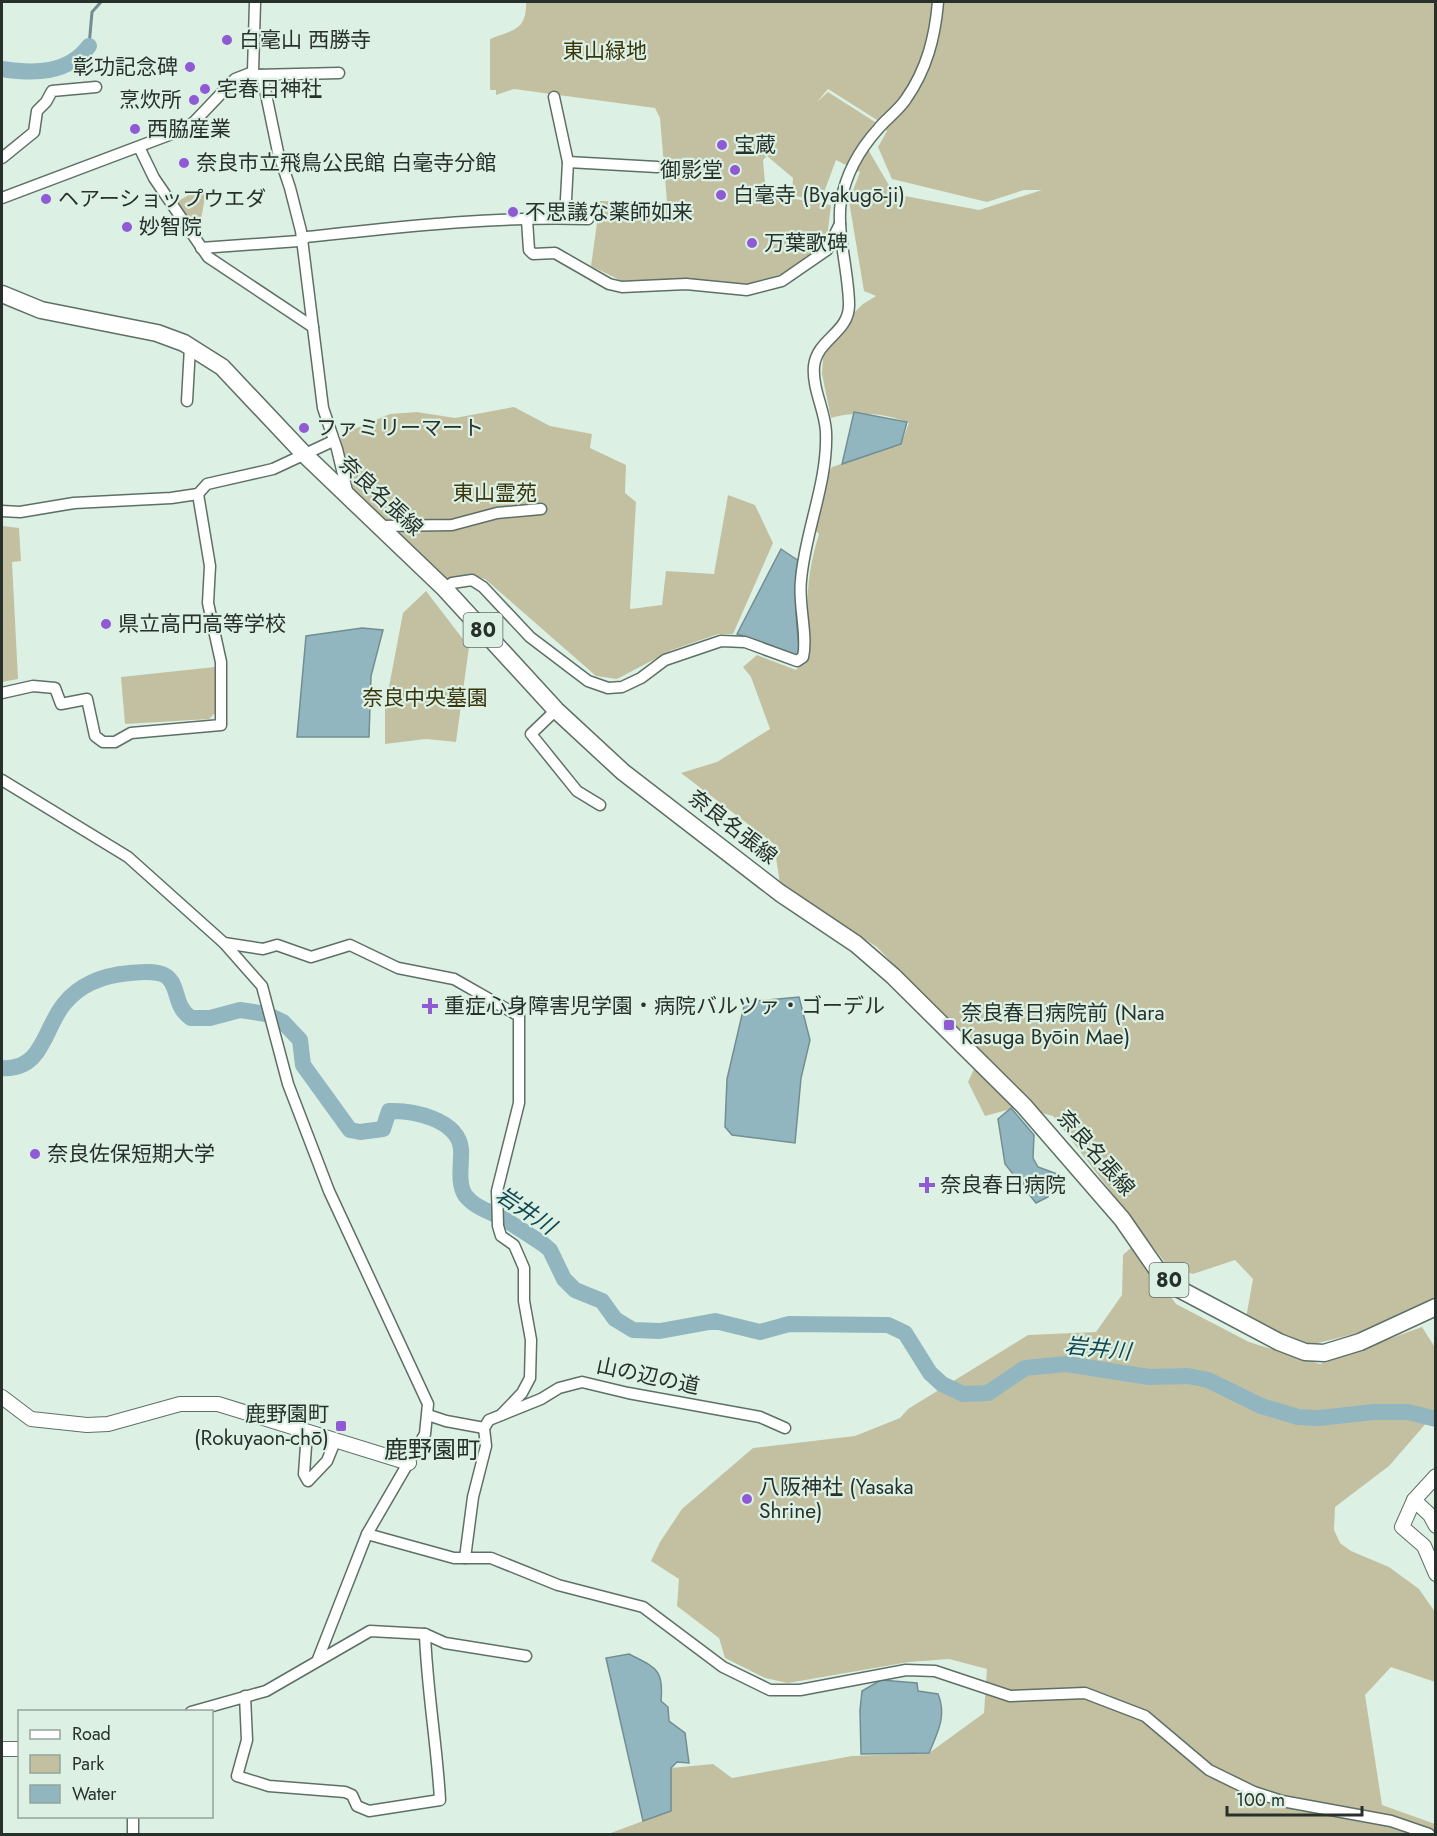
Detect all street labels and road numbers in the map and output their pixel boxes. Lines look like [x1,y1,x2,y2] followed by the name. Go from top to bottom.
[332,449,430,543] street label: 奈良名張線
[464,613,502,647] road number: 80
[682,783,784,871] street label: 奈良名張線
[1050,1104,1142,1202] street label: 奈良名張線
[1150,1263,1188,1297] road number: 80
[594,1350,702,1402] street label: 山の辺の道

